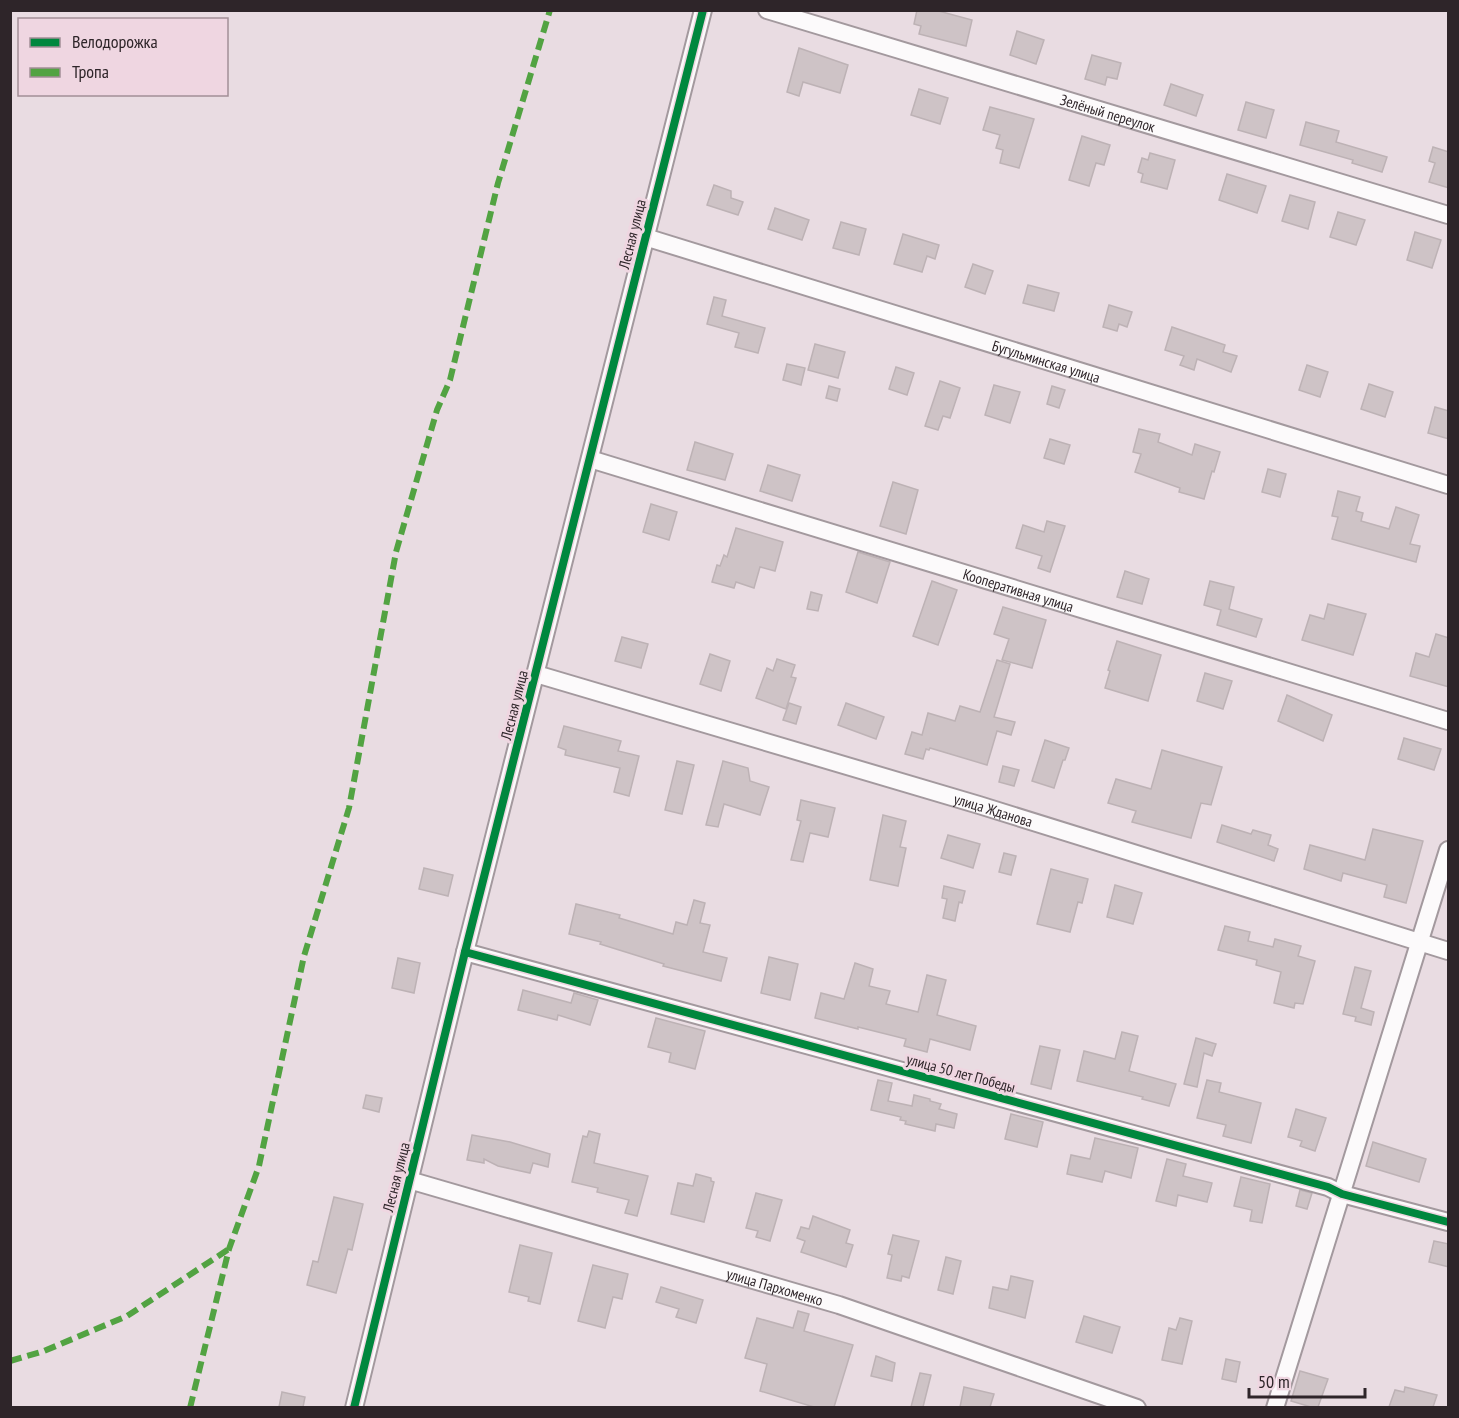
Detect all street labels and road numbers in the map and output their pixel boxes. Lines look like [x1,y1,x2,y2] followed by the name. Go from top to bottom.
[1058,89,1158,136] street label: Зелёный переулок
[614,197,650,272] street label: Лесная улица
[990,335,1103,387] street label: Бугульминская улица
[961,564,1076,616] street label: Кооперативная улица
[496,668,532,743] street label: Лесная улица
[952,789,1035,831] street label: улица Жданова
[904,1049,1018,1097] street label: улица 50 лет Победы
[378,1140,414,1215] street label: Лесная улица
[724,1263,825,1309] street label: улица Пархоменко

